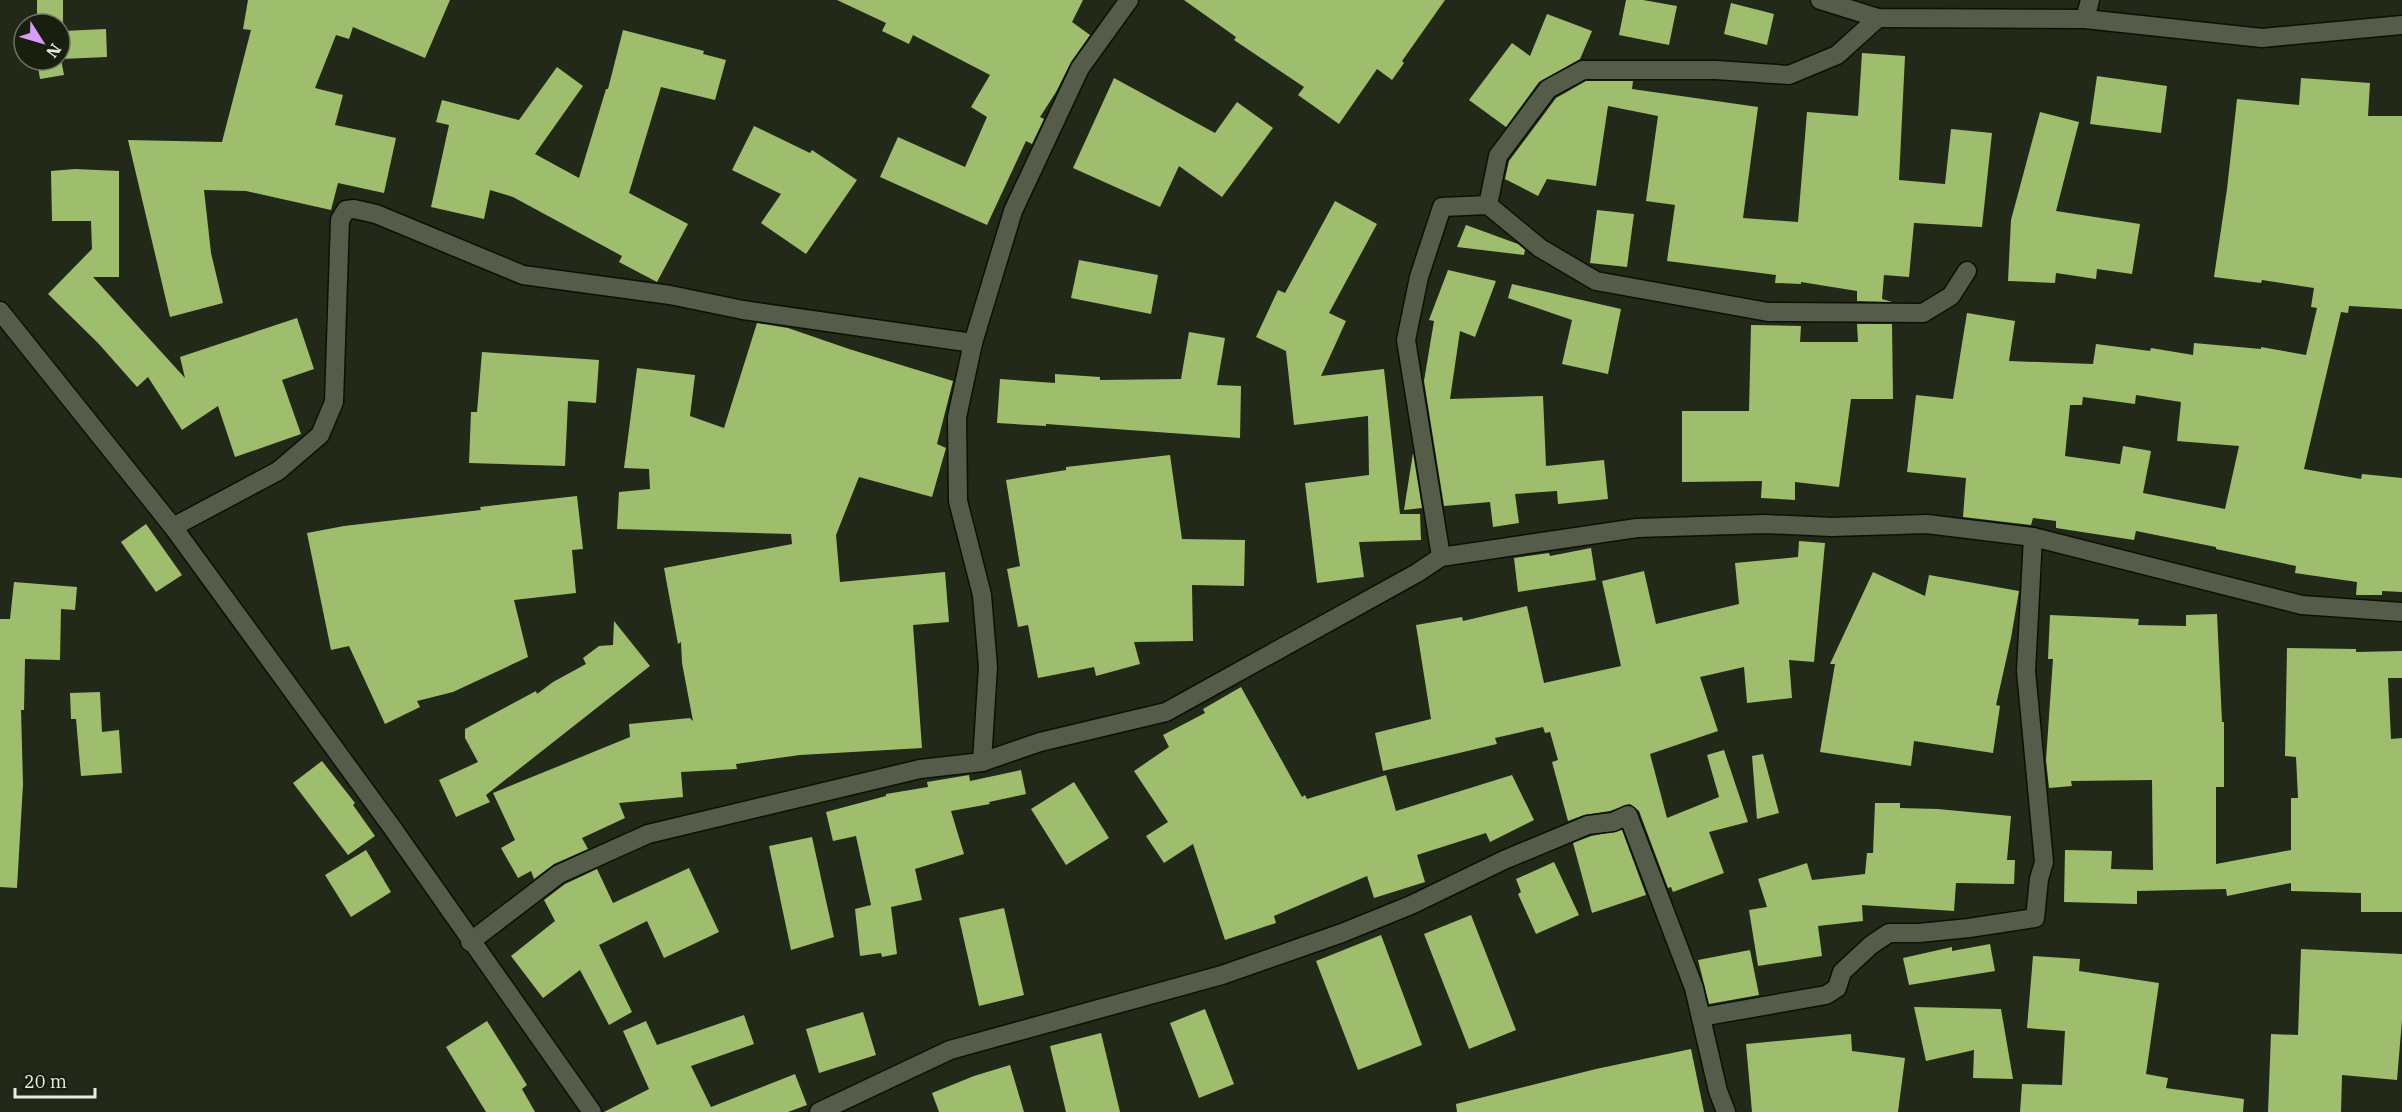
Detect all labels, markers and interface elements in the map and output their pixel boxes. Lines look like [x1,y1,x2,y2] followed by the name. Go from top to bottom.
[12,12,72,72] north arrow
[42,40,66,62] text: N
[15,1061,94,1099] scale bar
[24,1070,67,1093] text: 20 m

